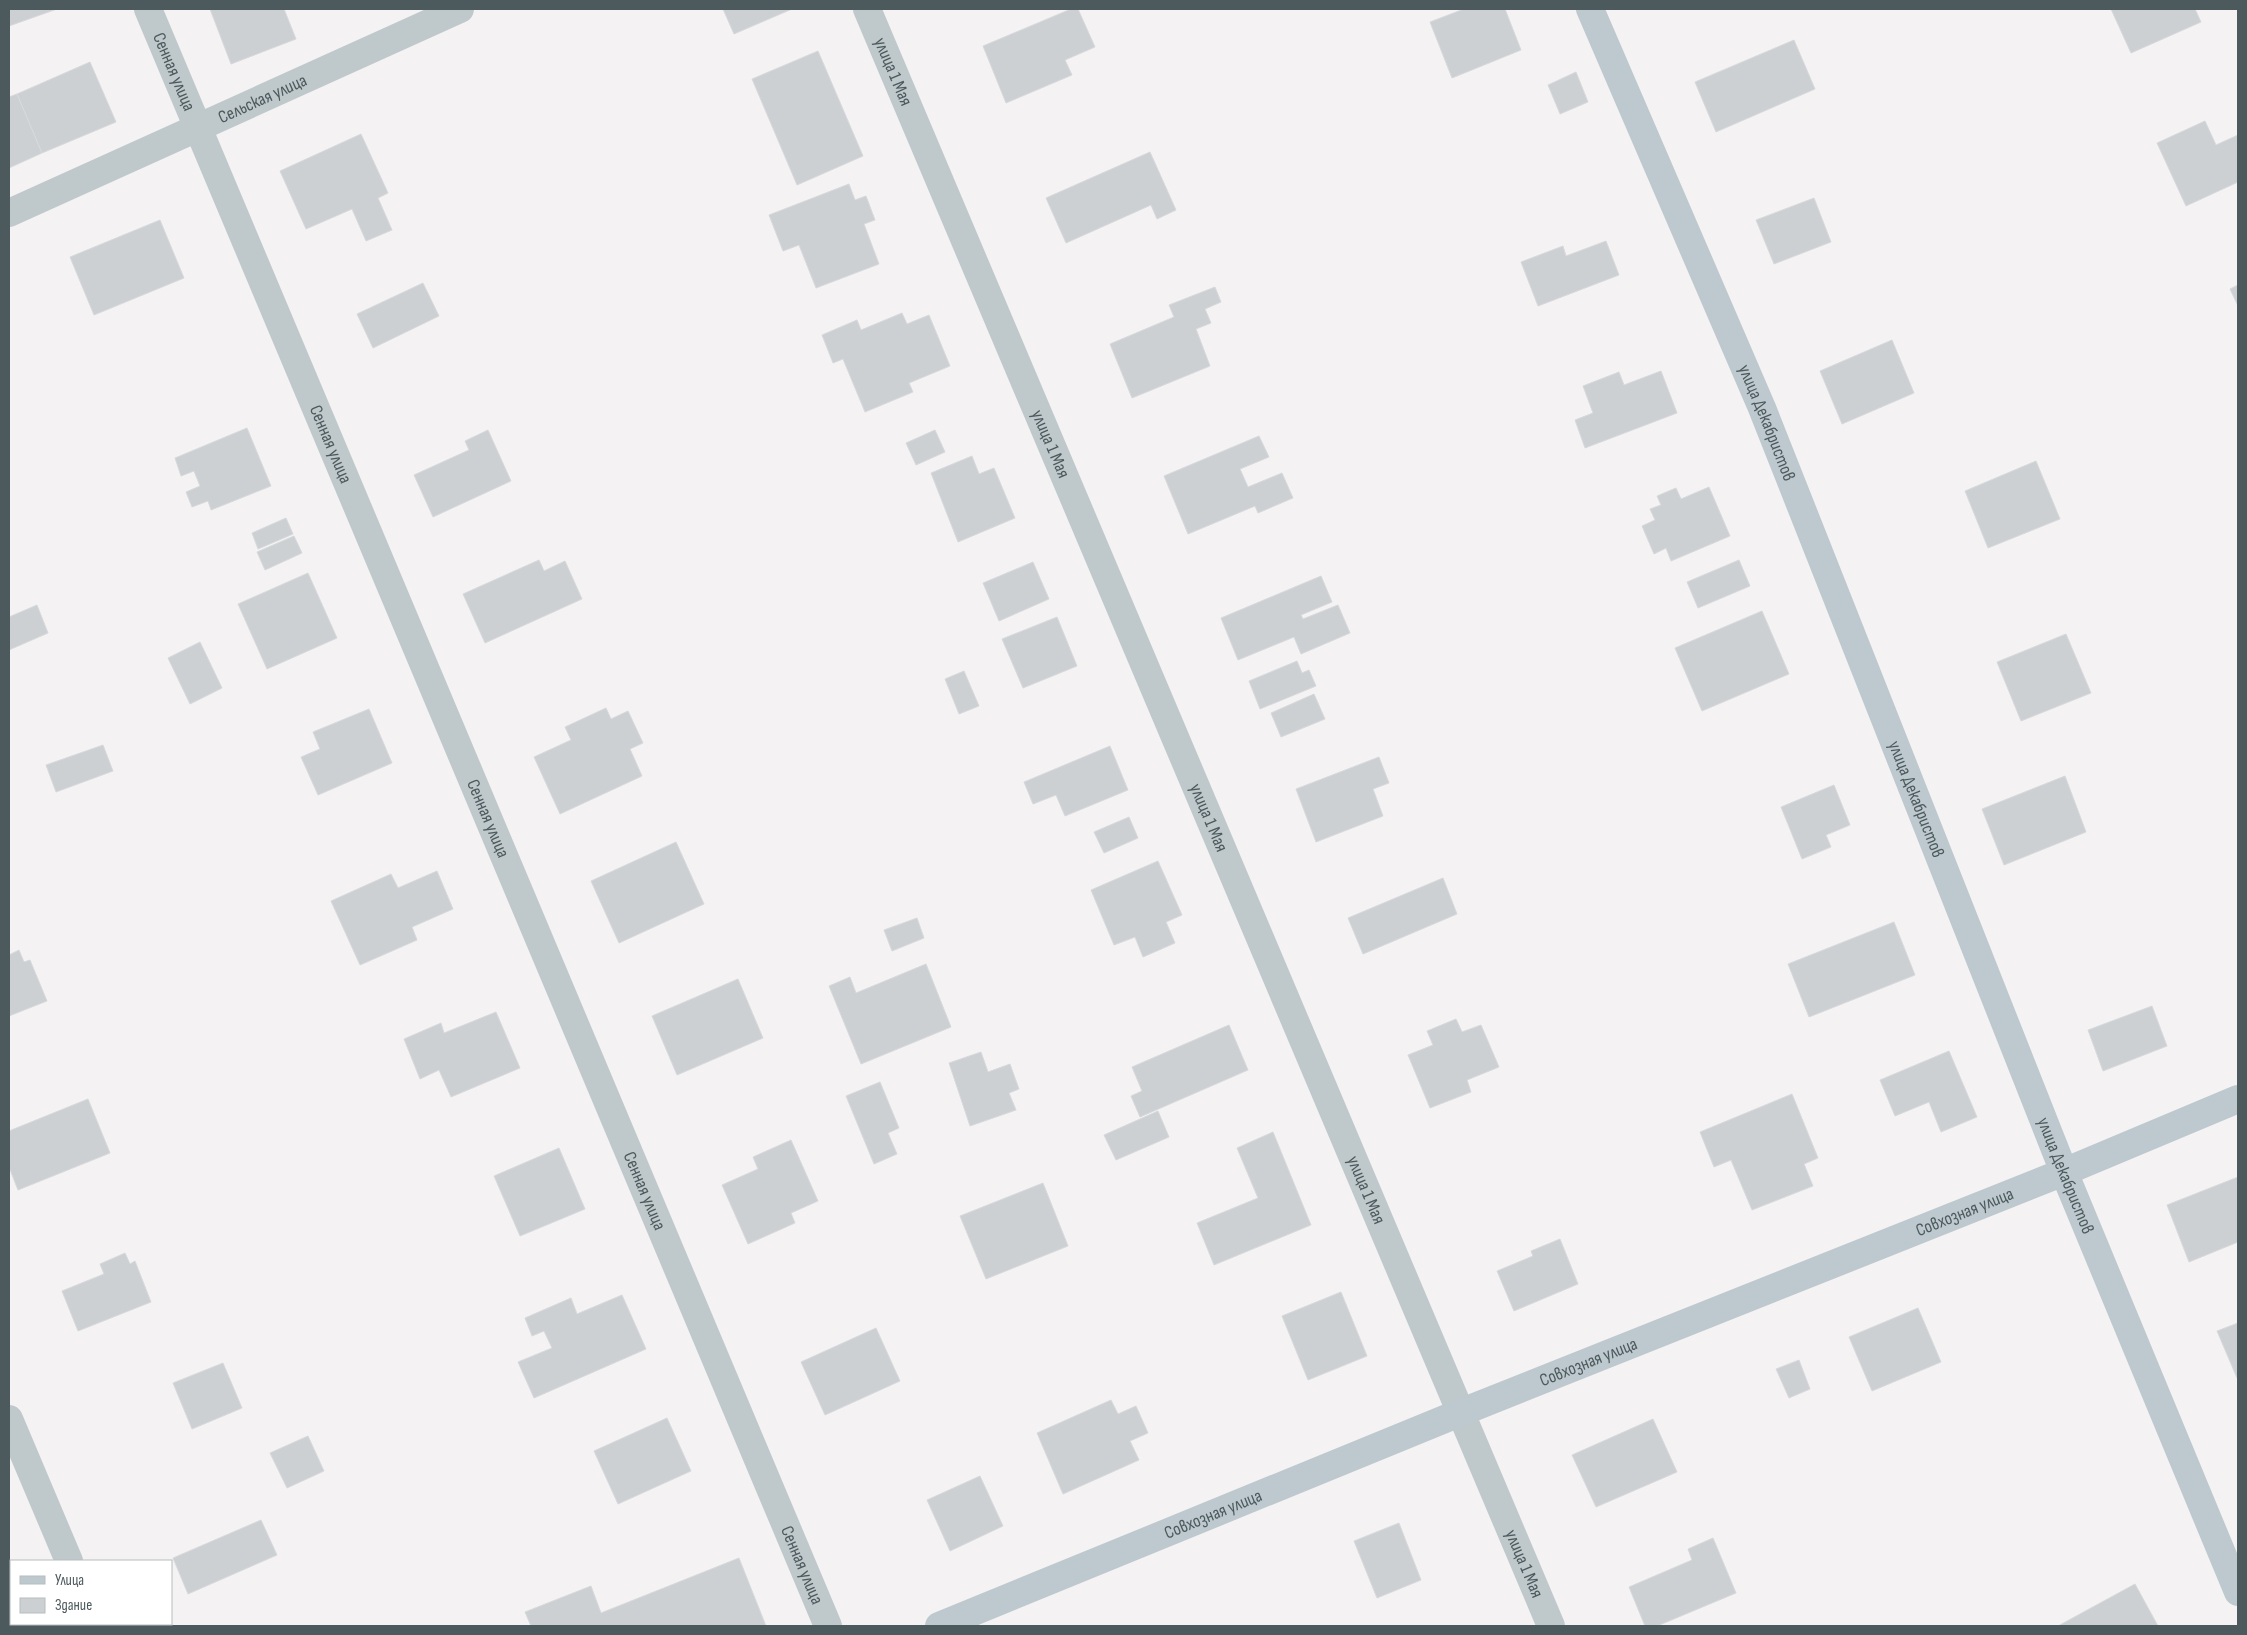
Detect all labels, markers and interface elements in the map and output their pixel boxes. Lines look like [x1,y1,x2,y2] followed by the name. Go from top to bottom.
[148,30,200,114] street label: Сенная улица
[869,35,917,109] street label: улица 1 Мая
[215,70,310,128] street label: Сельская улица
[1734,361,1800,484] street label: улица Декабристов
[305,402,356,487] street label: Сенная улица
[1027,407,1074,481] street label: улица 1 Мая
[1884,738,1949,861] street label: улица Декабристов
[462,776,514,861] street label: Сенная улица
[1185,781,1232,855] street label: улица 1 Мая
[2032,1115,2098,1237] street label: улица Декабристов
[619,1149,670,1233] street label: Сенная улица
[1342,1153,1390,1227] street label: улица 1 Мая
[1913,1183,2017,1241] street label: Совхозная улица
[1537,1333,1640,1391] street label: Совхозная улица
[1161,1485,1265,1544] street label: Совхозная улица
[776,1523,828,1608] street label: Сенная улица
[1500,1527,1548,1601] street label: улица 1 Мая
[10,1560,172,1625] legend
[55,1571,84,1590] text: Улица
[55,1596,92,1615] text: Здание

